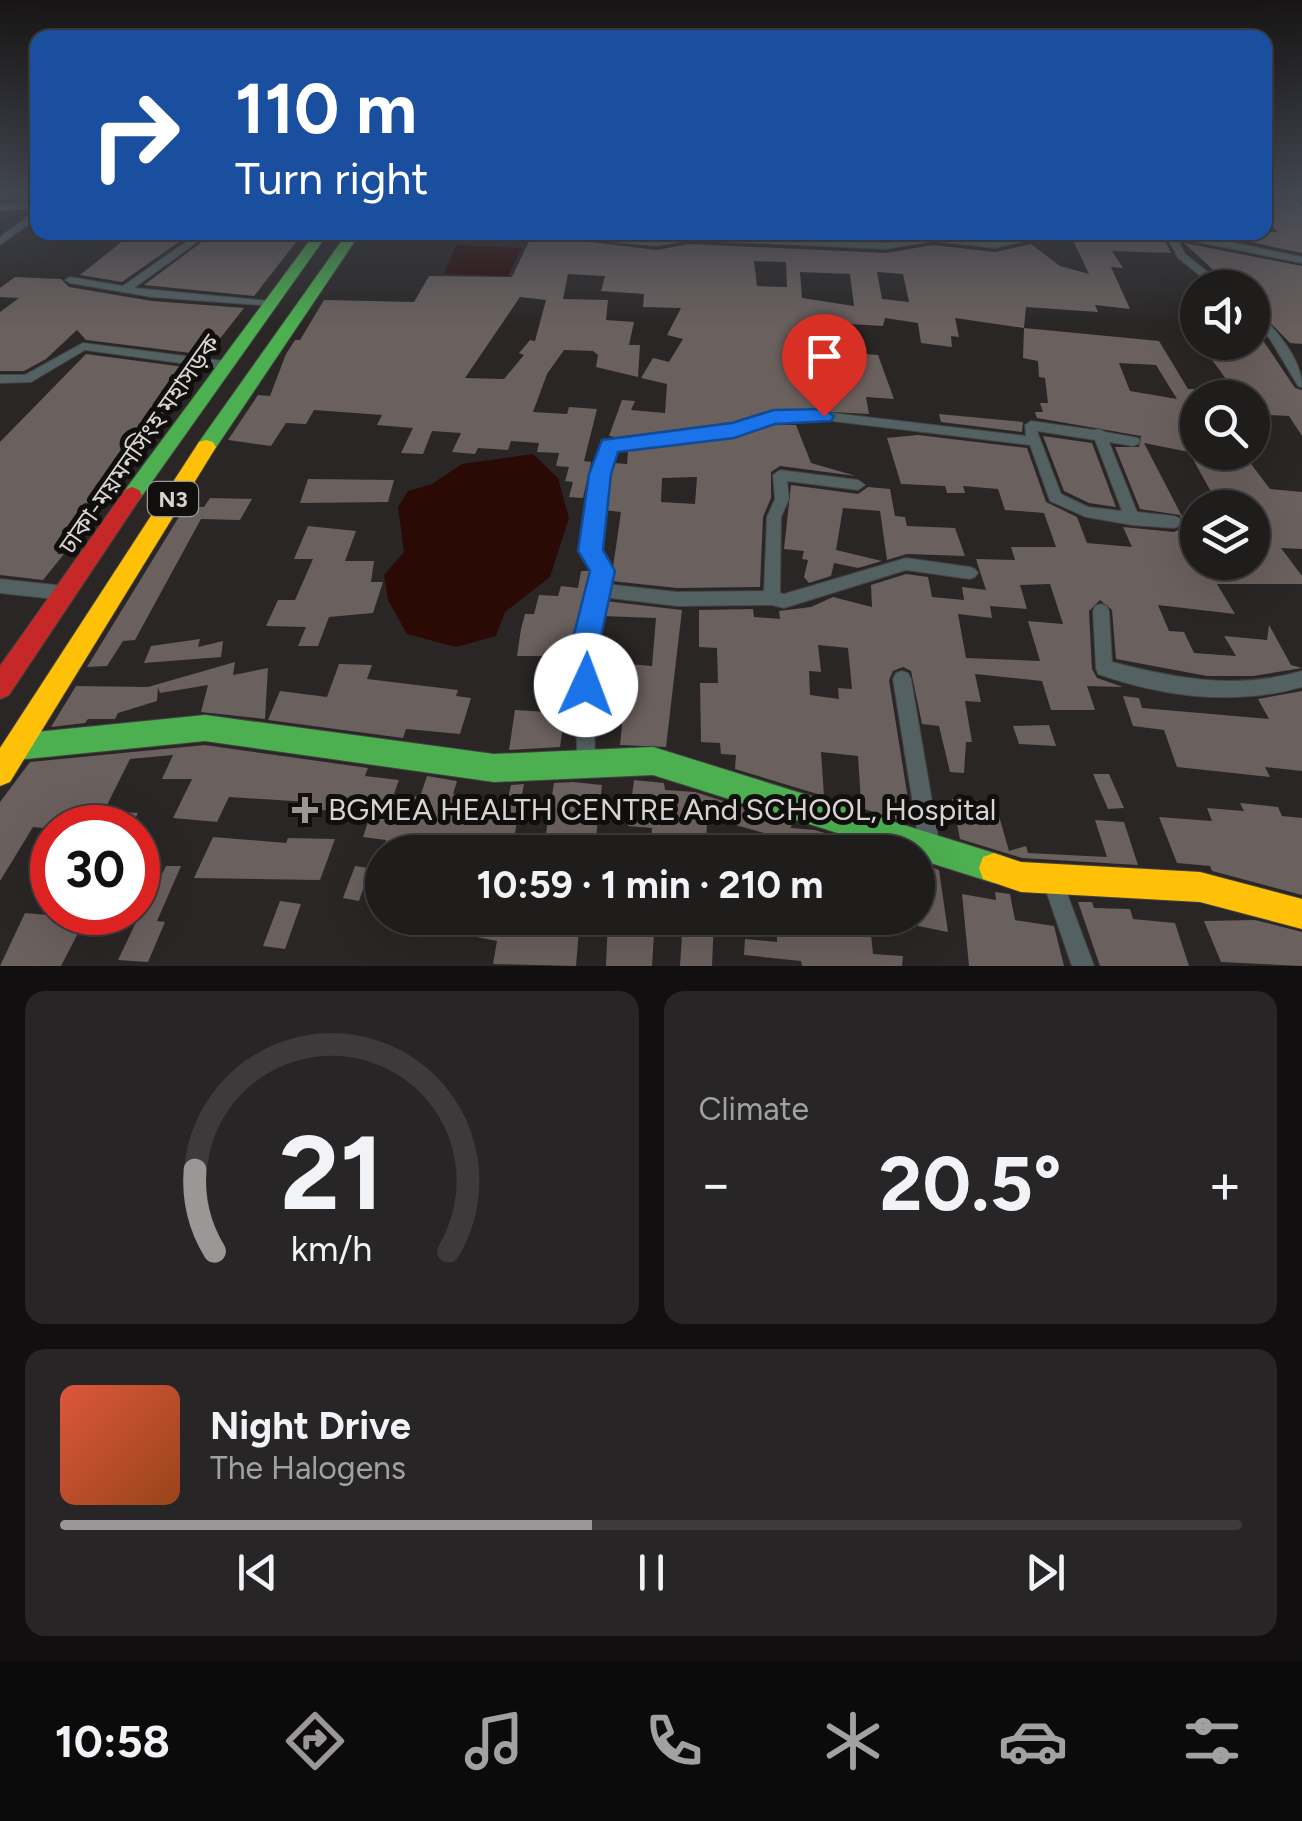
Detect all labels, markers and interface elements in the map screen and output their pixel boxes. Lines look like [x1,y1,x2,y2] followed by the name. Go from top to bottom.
[235,66,417,151] text: 110 m
[70,70,200,200] icon: right
[235,151,428,205] text: Turn right
[1180,270,1270,580] map controls
[1180,270,1270,360] button: sound
[782,314,867,417] pin
[51,328,226,560] street label: ঢাকা-ময়মনসিংহ মহাসড়ক
[797,329,852,384] icon: arrive
[1180,380,1270,470] button: search
[148,482,198,516] road number: N3
[1180,490,1270,580] button: layers
[534,633,638,737] position arrow
[328,791,996,828] place label: BGMEA HEALTH CENTRE And SCHOOL, Hospital
[292,797,318,823] marker: BGMEA HEALTH CENTRE And SCHOOL, Hospital
[30,805,160,935] speed limit sign: 30
[477,862,823,908] text: 10:59 · 1 min · 210 m
[699,1090,809,1128] text: Climate
[280,1110,384,1235] text: 21
[879,1139,1062,1229] text: 20.5°
[699,1151,733,1217] text: −
[1208,1151,1242,1217] text: +
[291,1227,373,1270] text: km/h
[210,1403,411,1449] text: Night Drive
[210,1449,406,1487] text: The Halogens
[230,1545,285,1600] icon: previous
[624,1545,679,1600] icon: pause
[1018,1545,1073,1600] icon: next
[280,1706,350,1776] icon: directions
[459,1706,529,1776] icon: music
[639,1706,709,1776] icon: phone
[818,1706,888,1776] icon: climate
[998,1706,1068,1776] icon: car
[1177,1706,1247,1776] icon: filters
[55,1714,170,1768] text: 10:58

